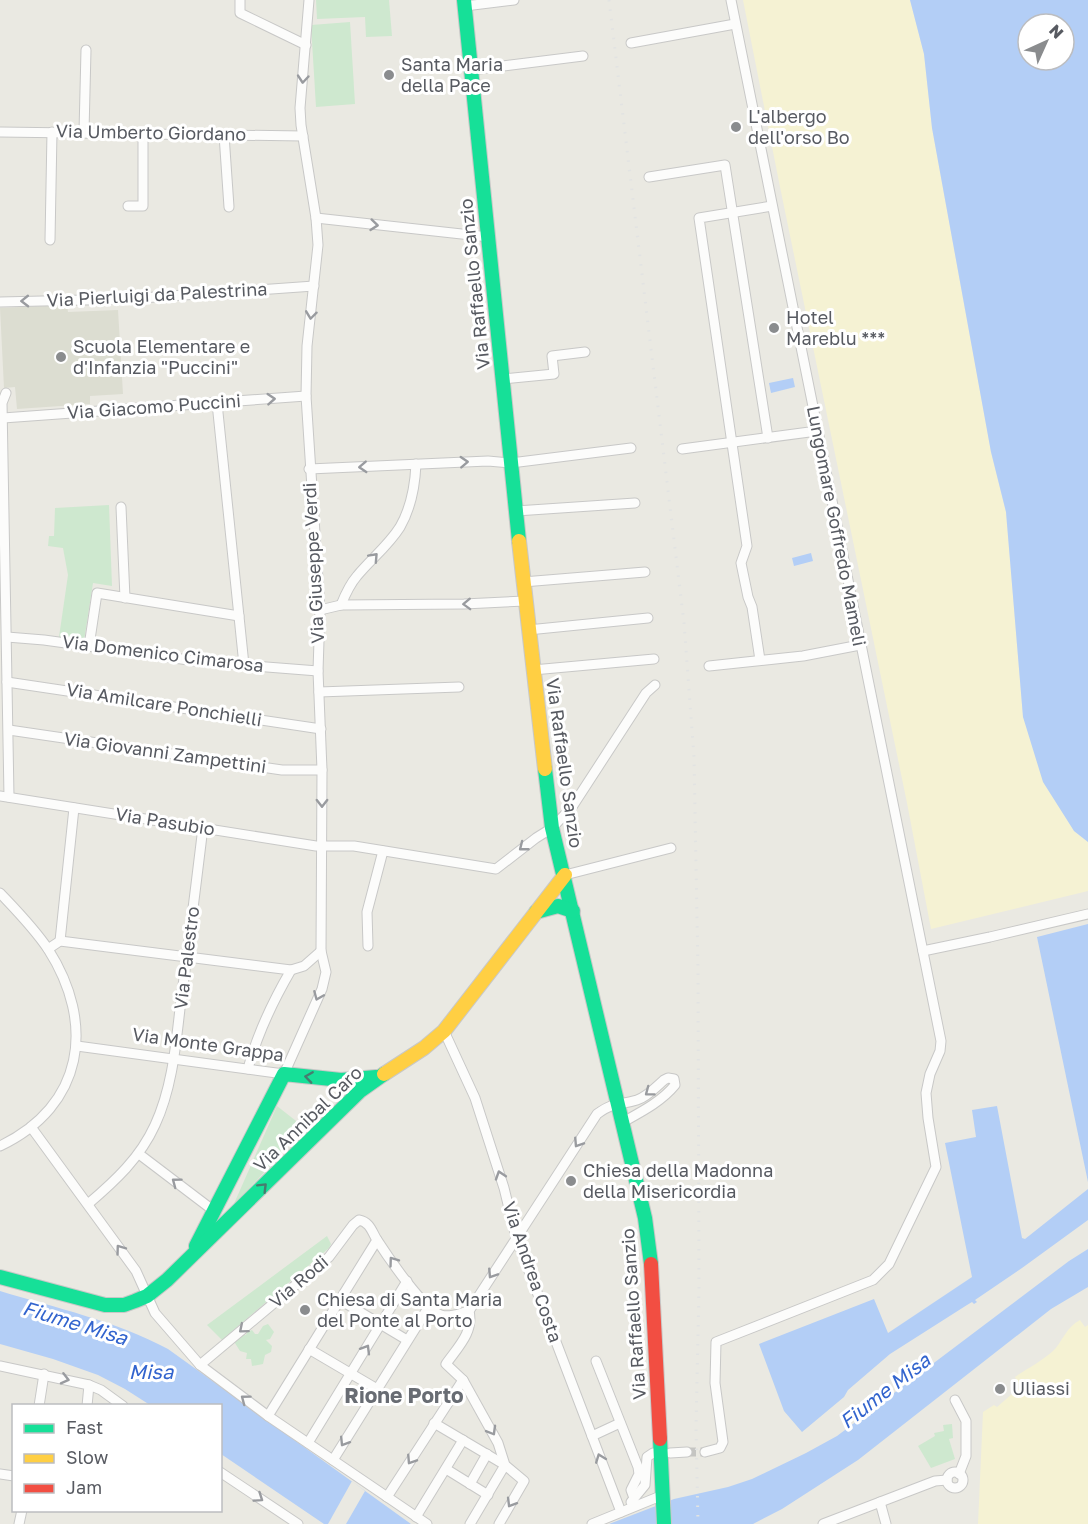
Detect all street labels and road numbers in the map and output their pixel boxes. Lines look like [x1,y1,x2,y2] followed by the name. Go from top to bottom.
[56,119,246,145] street label: Via Umberto Giordano
[454,198,494,371] street label: Via Raffaello Sanzio
[46,277,268,311] street label: Via Pierluigi da Palestrina
[66,389,242,423] street label: Via Giacomo Puccini
[803,404,871,648] street label: Lungomare Goffredo Mameli
[298,482,328,644] street label: Via Giuseppe Verdi
[61,630,265,676] street label: Via Domenico Cimarosa
[542,676,588,849] street label: Via Raffaello Sanzio
[65,678,264,730] street label: Via Amilcare Ponchielli
[63,727,268,777] street label: Via Giovanni Zampettini
[114,802,216,840] street label: Via Pasubio
[169,905,203,1011] street label: Via Palestro
[131,1022,285,1066] street label: Via Monte Grappa
[249,1061,366,1176] street label: Via Annibal Caro
[499,1198,567,1345] street label: Via Andrea Costa
[616,1228,650,1400] street label: Via Raffaello Sanzio
[264,1250,332,1312] street label: Via Rodi

